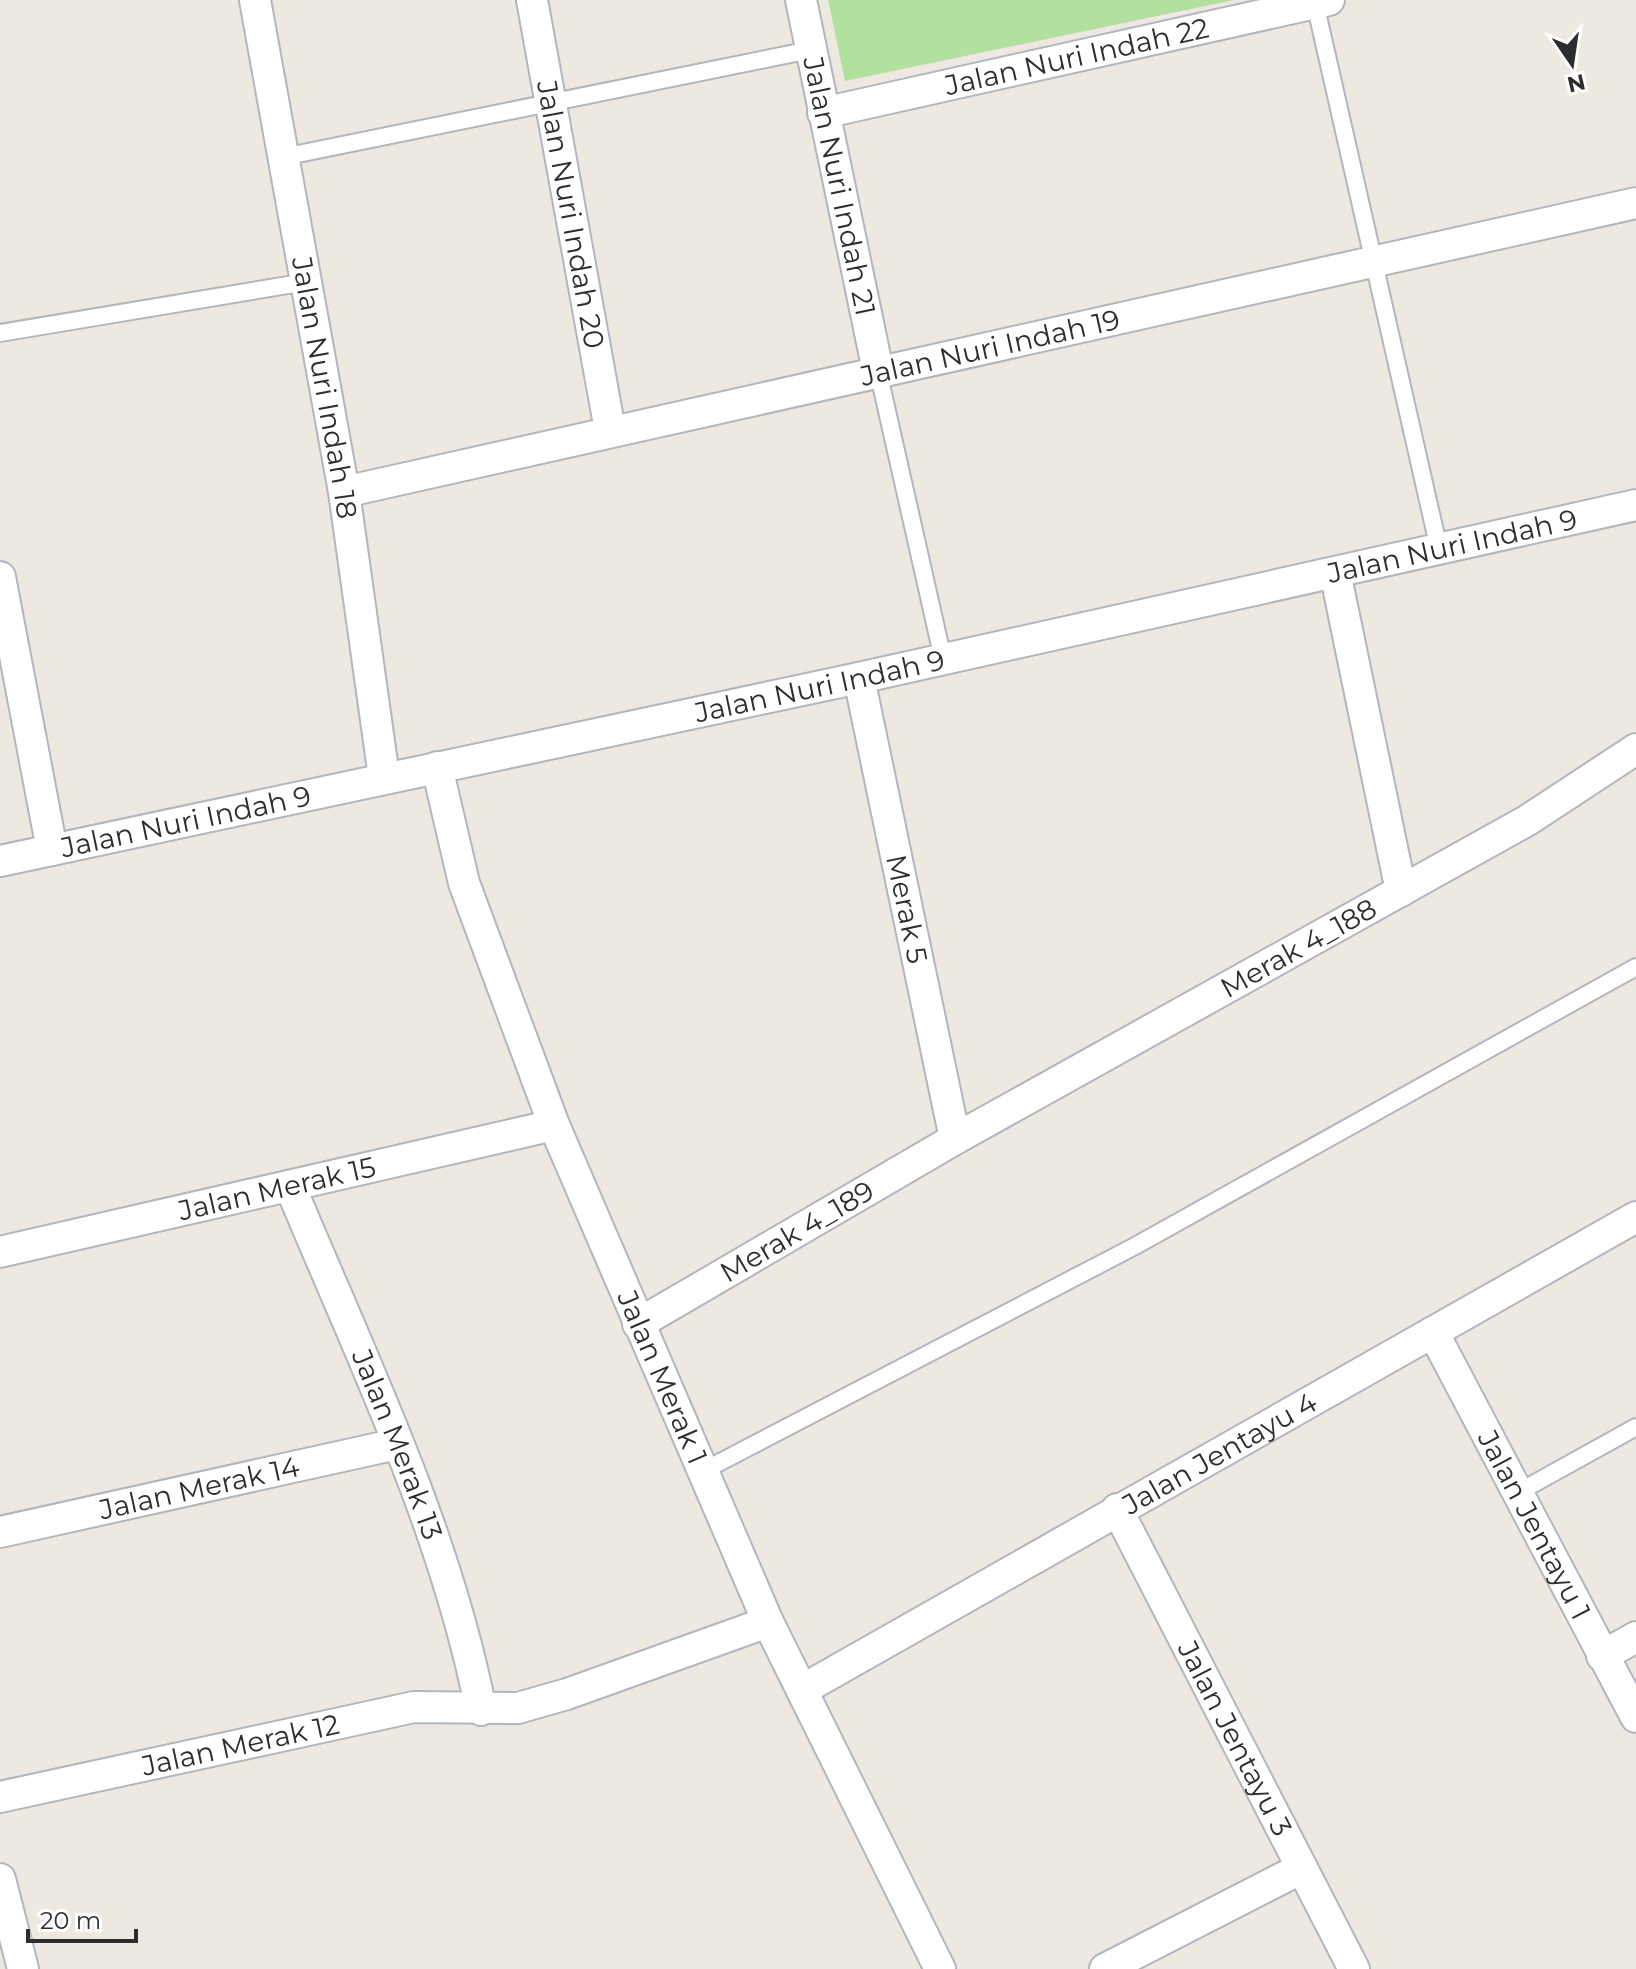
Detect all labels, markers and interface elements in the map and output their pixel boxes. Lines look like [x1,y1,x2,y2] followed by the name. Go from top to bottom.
[941,10,1212,103] street label: Jalan Nuri Indah 22
[1532,24,1612,104] north arrow
[796,53,883,319] street label: Jalan Nuri Indah 21
[1565,68,1588,98] text: N
[530,77,612,351] street label: Jalan Nuri Indah 20
[285,253,365,521] street label: Jalan Nuri Indah 18
[856,302,1123,393] street label: Jalan Nuri Indah 19
[1323,502,1580,590] street label: Jalan Nuri Indah 9
[691,642,948,730] street label: Jalan Nuri Indah 9
[57,778,314,865] street label: Jalan Nuri Indah 9
[879,852,935,966] street label: Merak 5
[1214,891,1382,1005] street label: Merak 4_188
[174,1149,379,1228] street label: Jalan Merak 15
[714,1173,880,1289] street label: Merak 4_189
[610,1285,715,1469] street label: Jalan Merak 1
[344,1343,450,1544] street label: Jalan Merak 13
[1116,1385,1323,1522] street label: Jalan Jentayu 4
[1470,1424,1598,1625] street label: Jalan Jentayu 1
[95,1449,303,1527] street label: Jalan Merak 14
[1170,1634,1299,1842] street label: Jalan Jentayu 3
[137,1707,342,1783] street label: Jalan Merak 12
[28,1893,136,1943] scale bar
[40,1906,101,1935] text: 20 m

